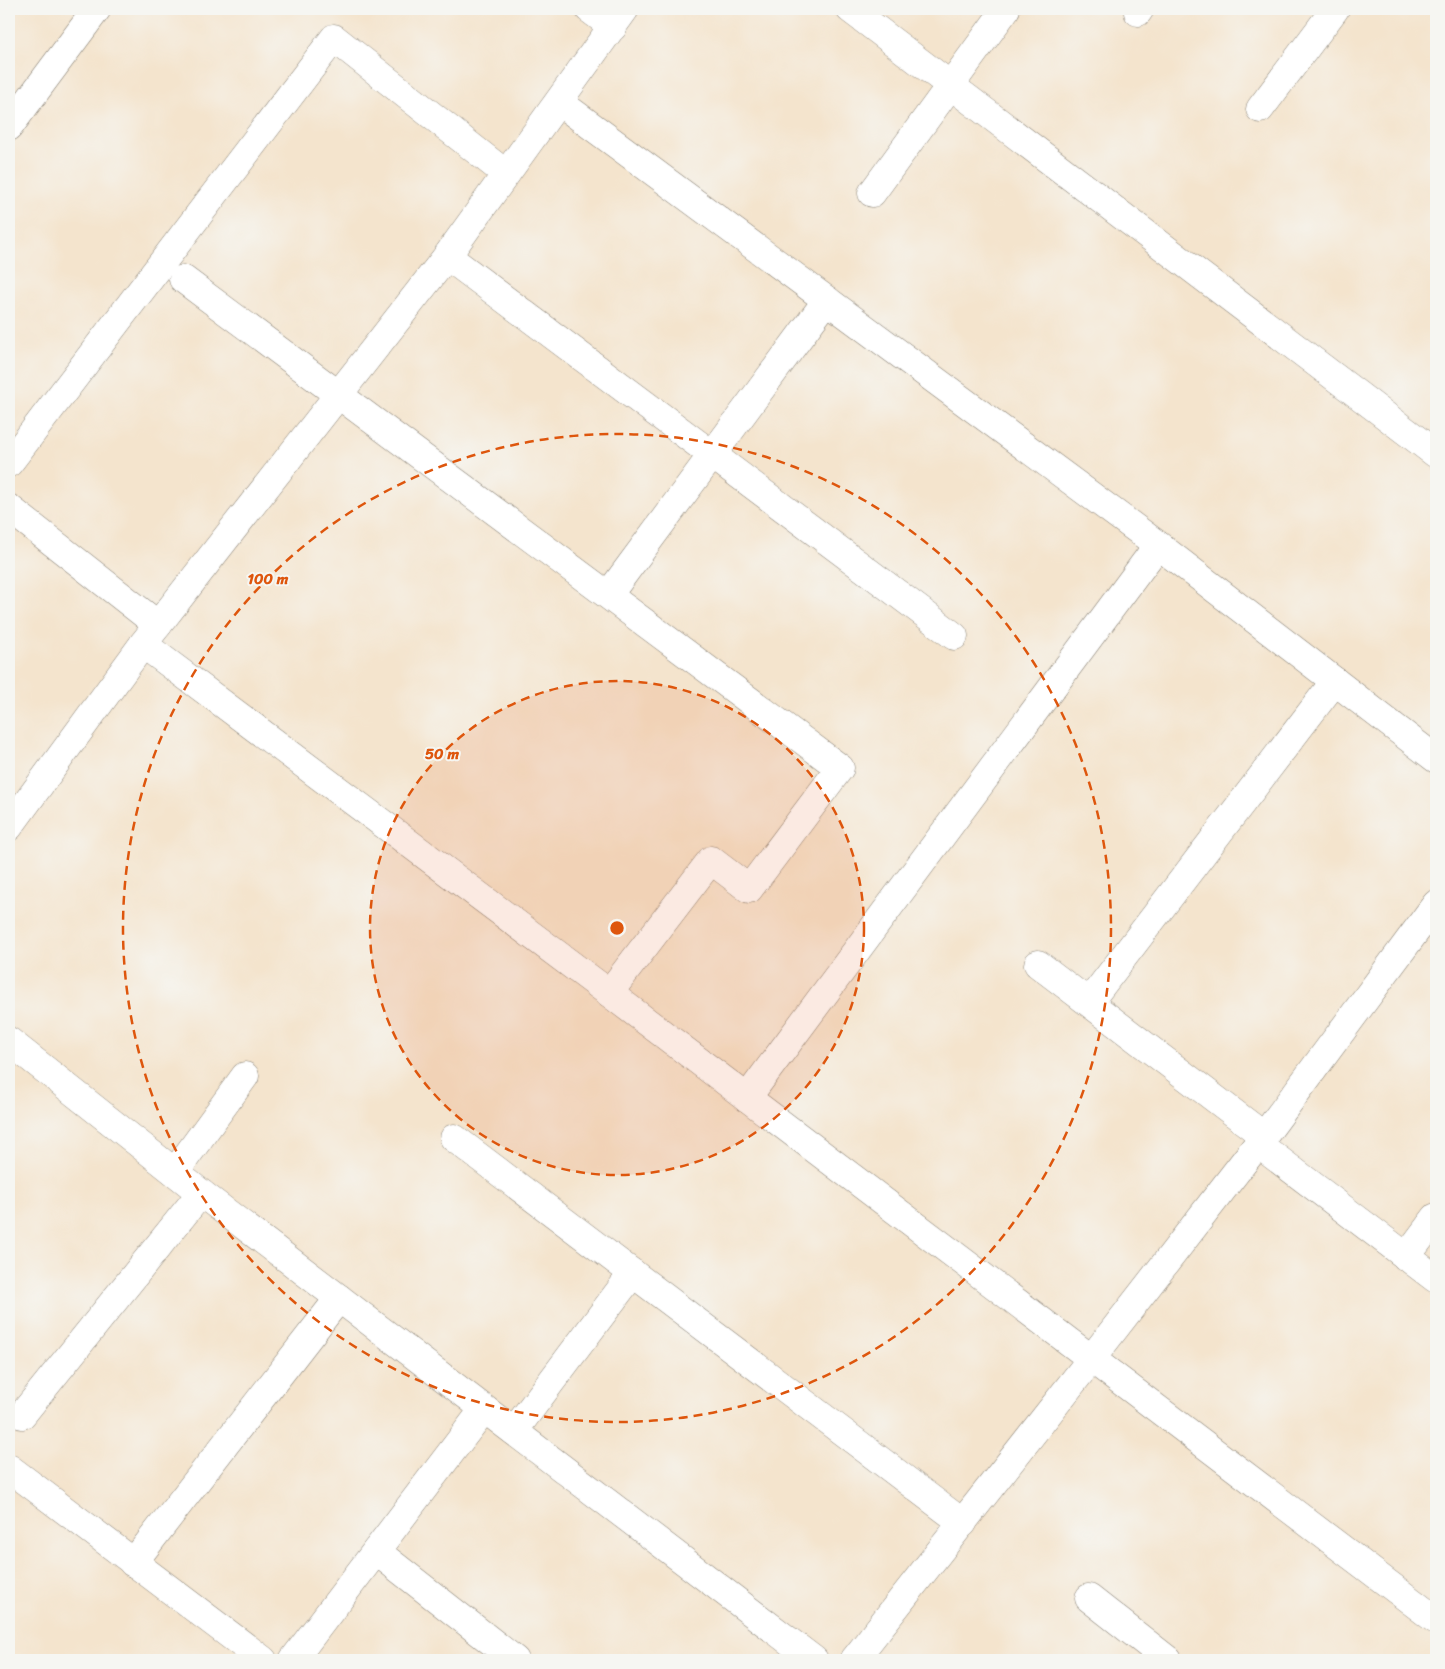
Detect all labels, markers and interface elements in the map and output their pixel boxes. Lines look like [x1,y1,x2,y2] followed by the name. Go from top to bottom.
[248,566,289,592] text: 100 m
[425,741,460,767] text: 50 m
[608,919,626,937] centre of rings

